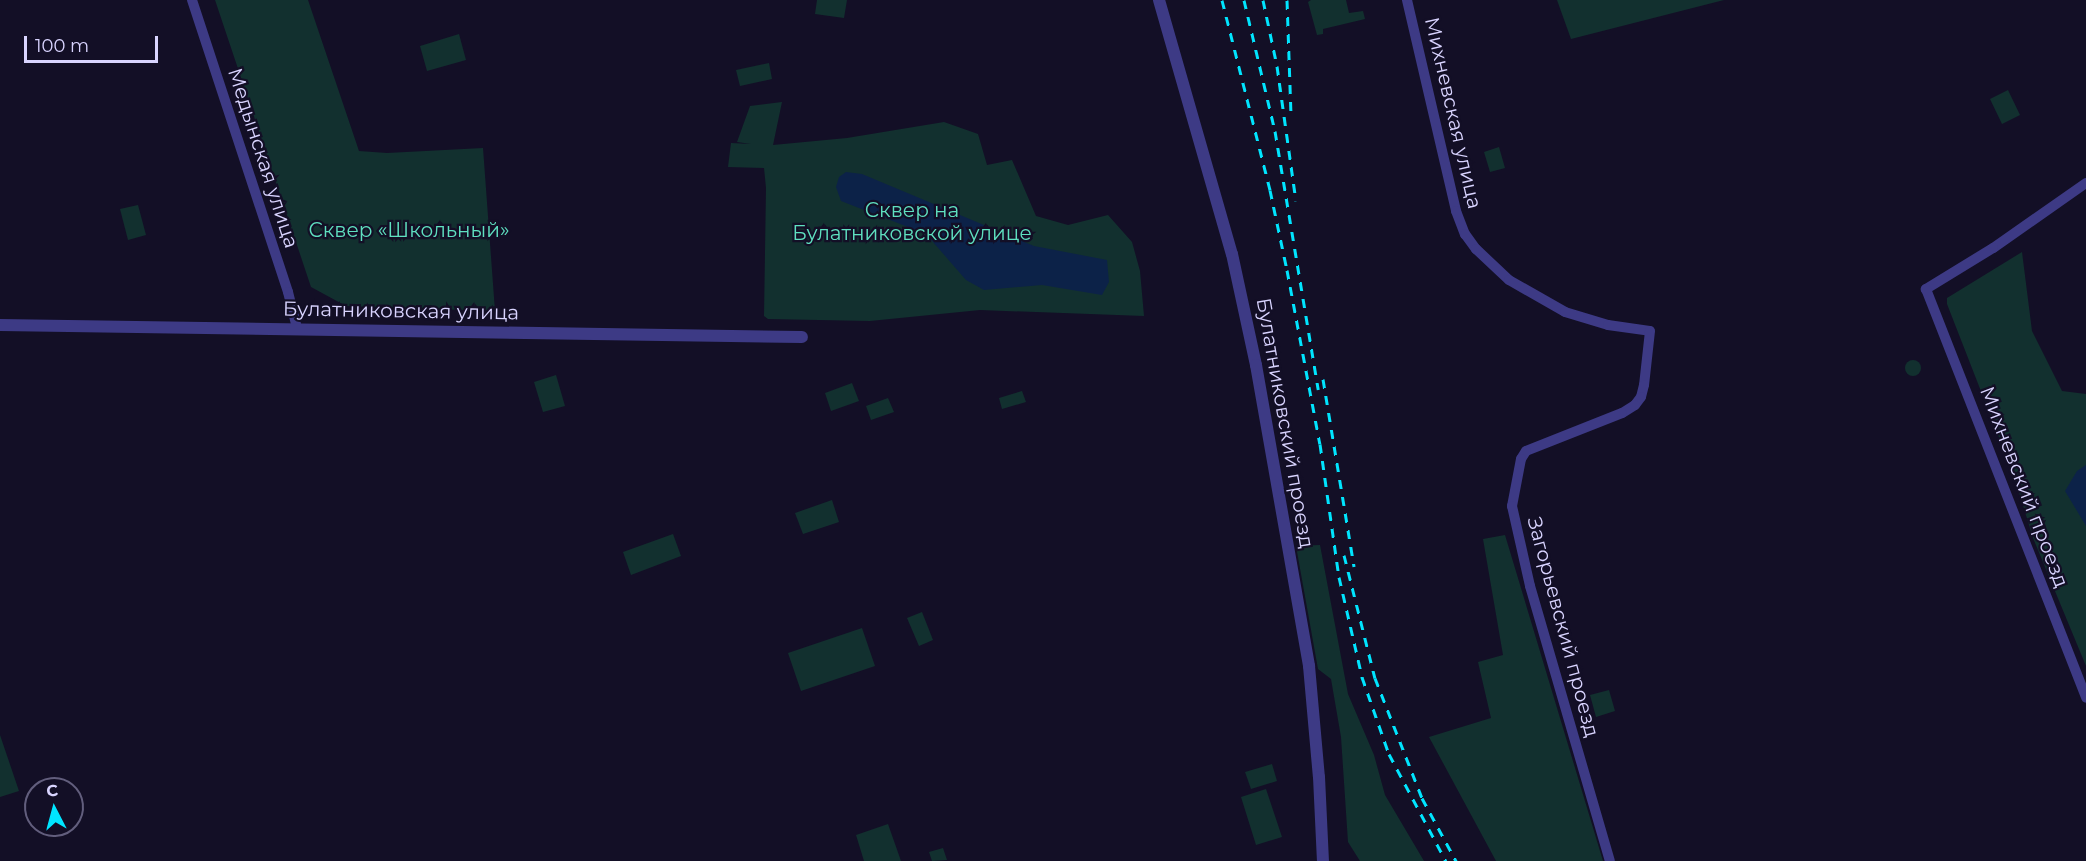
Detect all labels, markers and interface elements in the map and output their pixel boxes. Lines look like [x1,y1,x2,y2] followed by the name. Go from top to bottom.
[1419,15,1487,211] street label: Михневская улица
[27,24,160,62] scale bar
[35,35,89,57] text: 100 m
[223,65,303,251] street label: Медынская улица
[792,199,1032,246] park label: Сквер на Булатниковской улице
[308,218,510,242] park label: Сквер «Школьный»
[1251,296,1319,550] street label: Булатниковский проезд
[283,297,519,325] street label: Булатниковская улица
[1975,383,2073,591] street label: Михневский проезд
[1522,514,1604,740] street label: Загорьевский проезд
[24,777,84,837] north arrow
[46,781,59,801] text: С

